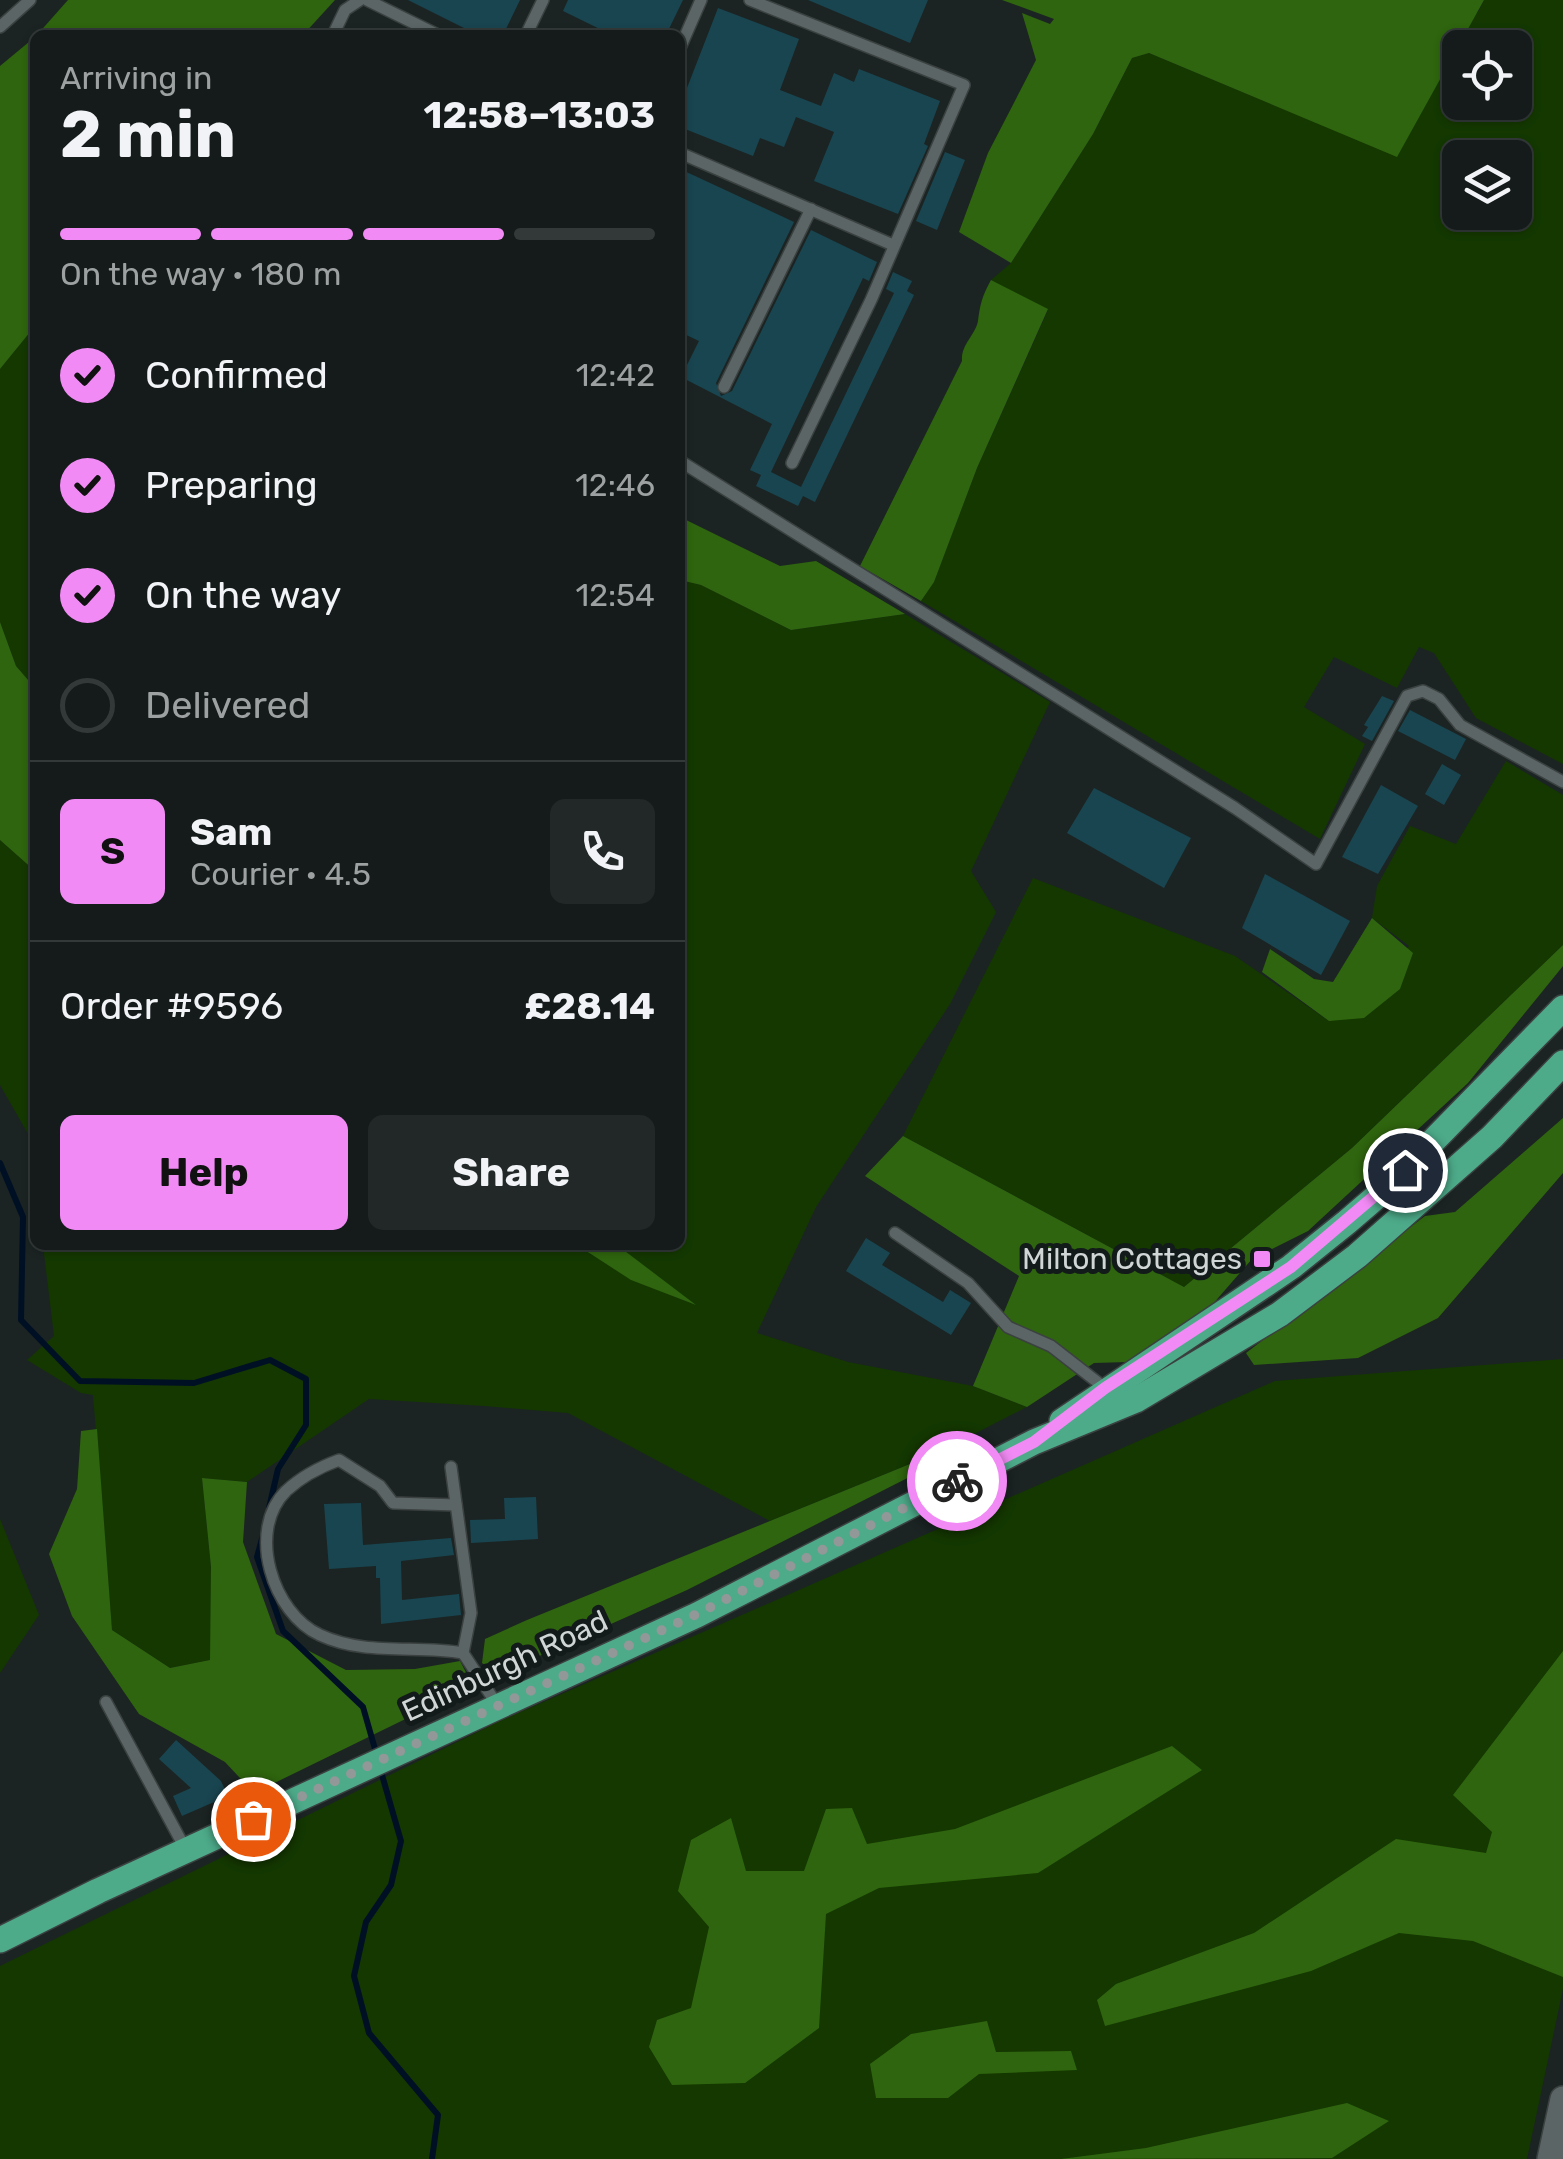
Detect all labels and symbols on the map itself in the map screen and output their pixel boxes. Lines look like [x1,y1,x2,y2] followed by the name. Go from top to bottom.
[1363,1128,1448,1213] pin
[1022,1241,1242,1277] place label: Milton Cottages
[1251,1248,1273,1270] marker: Milton Cottages
[907,1431,1007,1531] courier
[396,1603,614,1729] street label: Edinburgh Road
[211,1777,296,1862] pin

